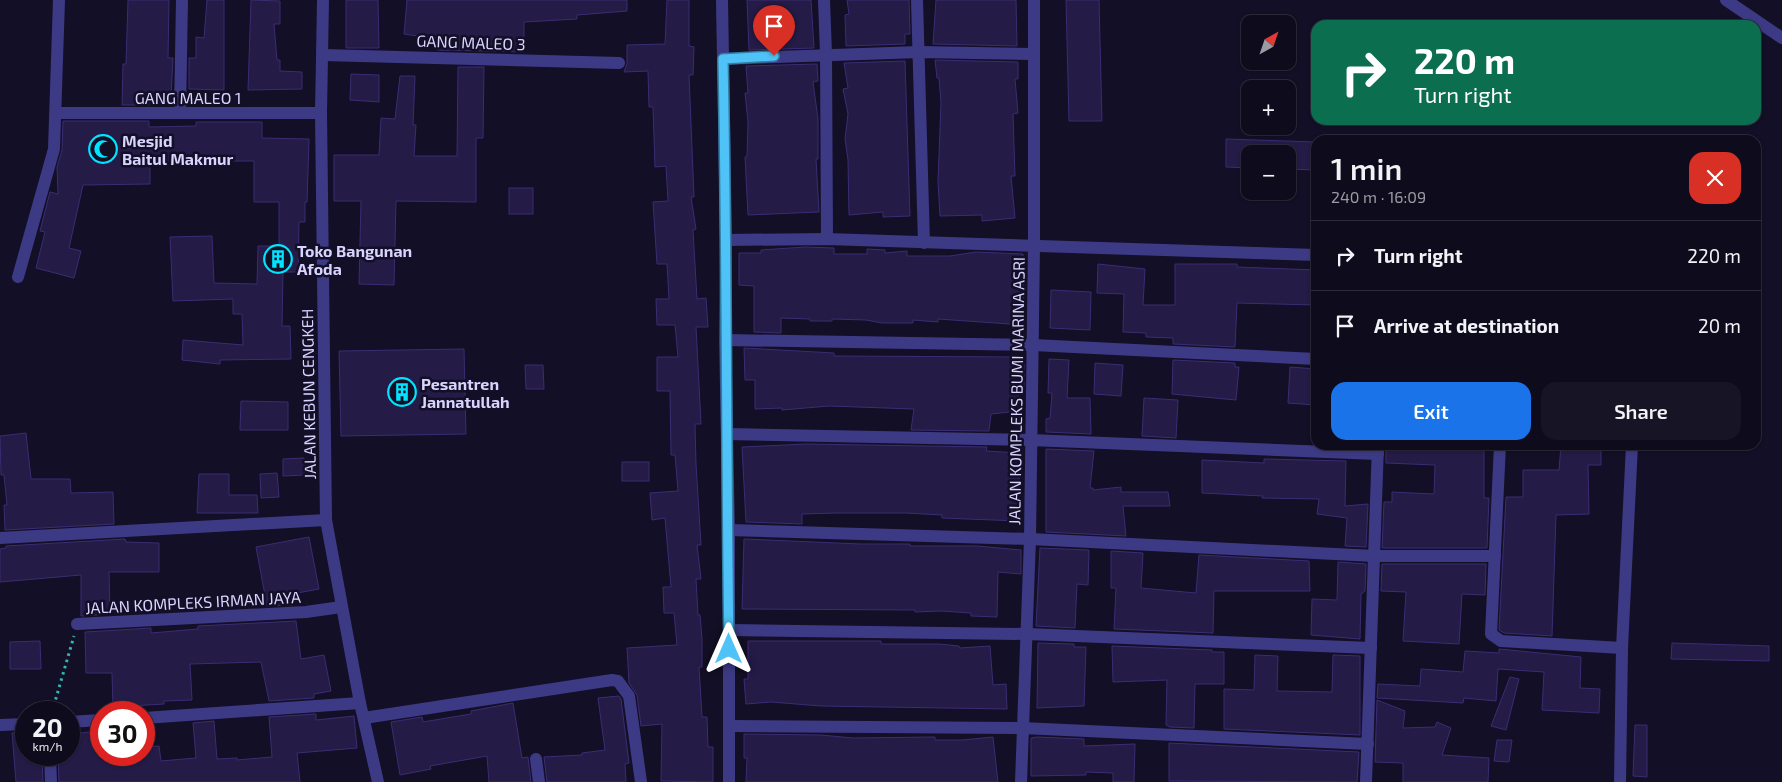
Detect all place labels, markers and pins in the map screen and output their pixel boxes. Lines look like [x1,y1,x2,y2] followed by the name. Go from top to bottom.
[753,5,795,56] pin
[122,131,233,168] place label: Mesjid Baitul Makmur
[88,134,118,164] mosque icon: Mesjid Baitul Makmur
[297,241,412,278] place label: Toko Bangunan Afoda
[263,244,293,274] building icon: Toko Bangunan Afoda
[421,374,510,411] place label: Pesantren Jannatullah
[387,377,417,407] building icon: Pesantren Jannatullah

